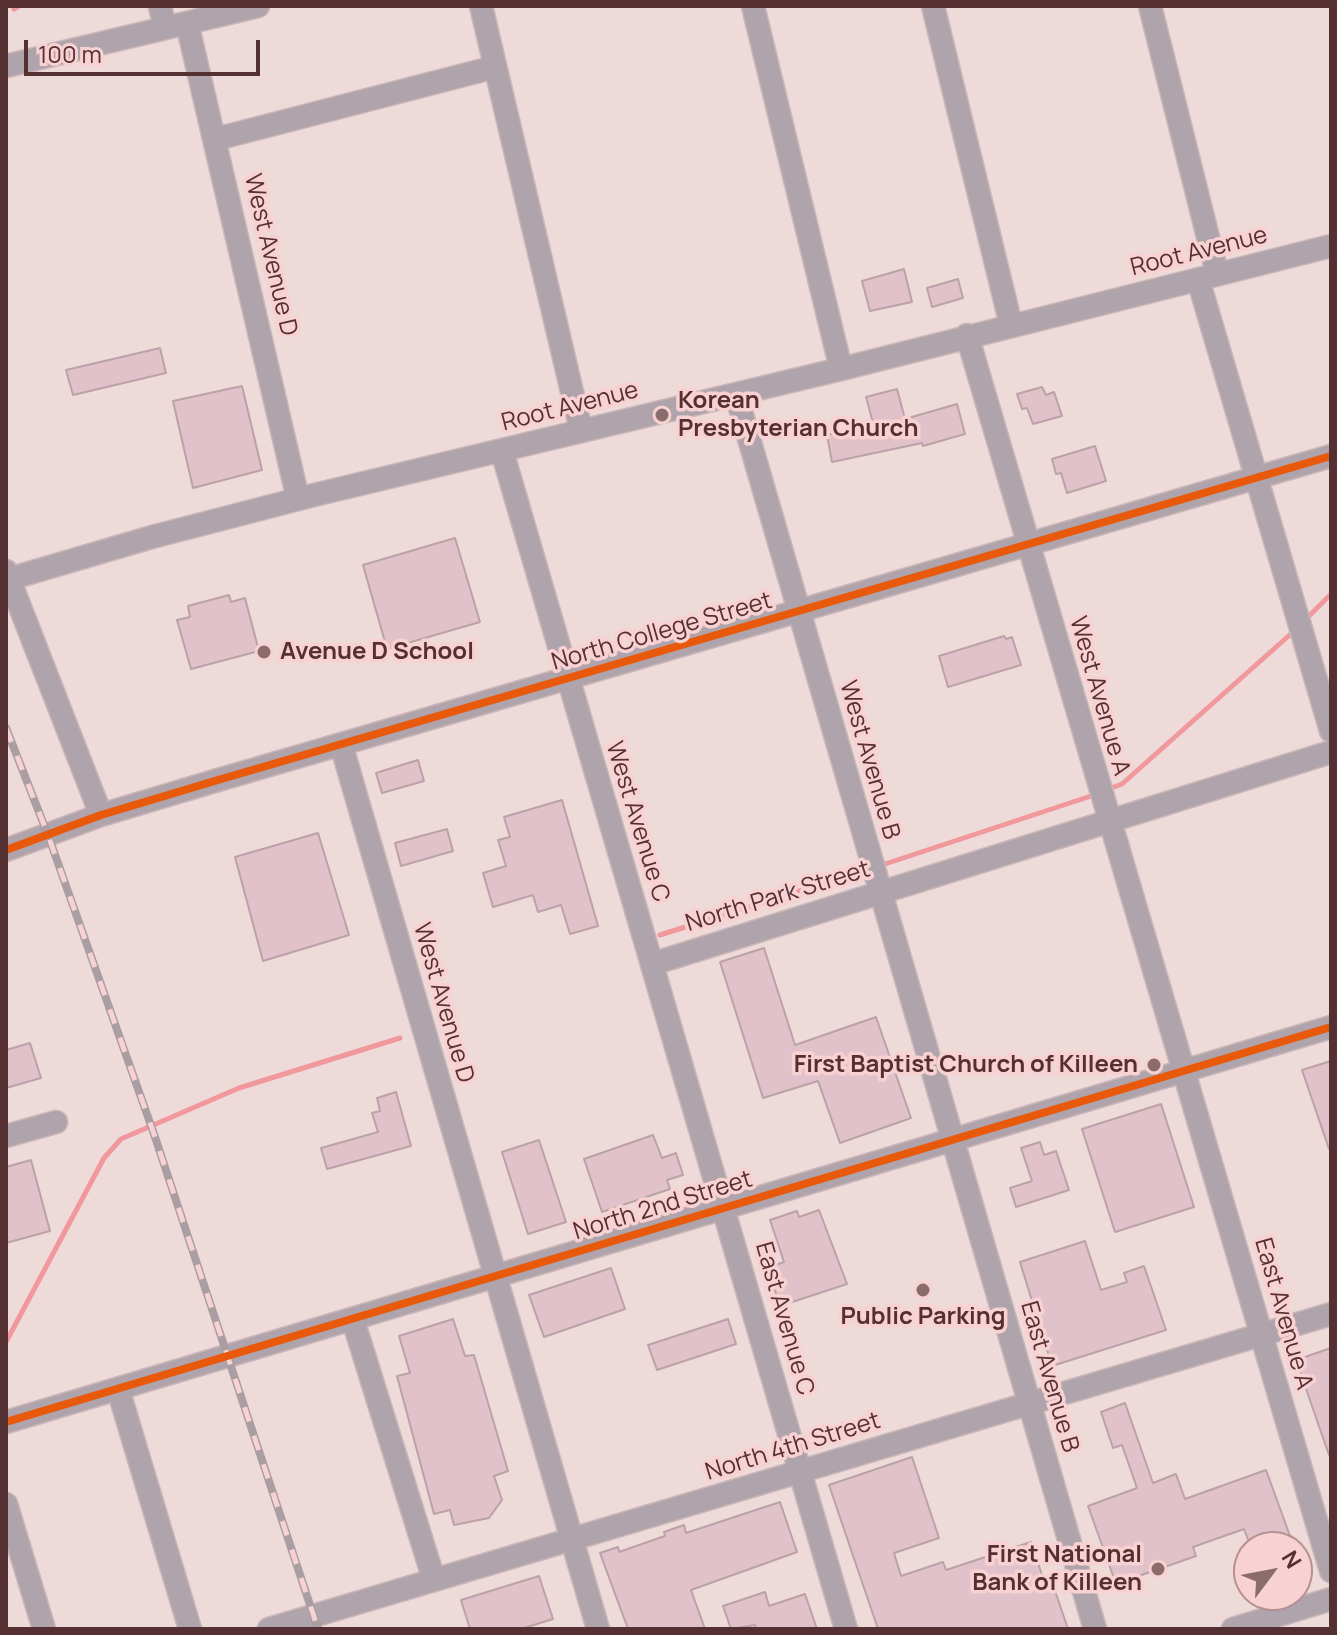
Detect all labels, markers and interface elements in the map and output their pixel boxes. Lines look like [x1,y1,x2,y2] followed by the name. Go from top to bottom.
[28,24,264,74] scale bar
[38,37,102,70] text: 100 m
[237,171,303,339] street label: West Avenue D
[1128,221,1270,283] street label: Root Avenue
[499,376,641,438] street label: Root Avenue
[678,387,918,443] place label: Korean Presbyterian Church
[653,406,671,424] marker: Korean Presbyterian Church
[548,587,776,677] street label: North College Street
[1063,613,1135,779] street label: West Avenue A
[280,638,474,666] place label: Avenue D School
[255,643,273,661] marker: Avenue D School
[833,677,905,843] street label: West Avenue B
[599,738,675,906] street label: West Avenue C
[682,855,874,939] street label: North Park Street
[406,920,480,1086] street label: West Avenue D
[794,1051,1138,1079] place label: First Baptist Church of Killeen
[1145,1056,1163,1074] marker: First Baptist Church of Killeen
[570,1165,756,1247] street label: North 2nd Street
[1248,1235,1318,1393] street label: East Avenue A
[748,1239,820,1399] street label: East Avenue C
[914,1281,932,1299] marker: Public Parking
[1014,1298,1084,1456] street label: East Avenue B
[840,1303,1006,1331] place label: Public Parking
[702,1407,884,1487] street label: North 4th Street
[1233,1531,1313,1611] north arrow
[972,1541,1142,1597] place label: First National Bank of Killeen
[1275,1545,1309,1574] text: N
[1149,1560,1167,1578] marker: First National Bank of Killeen

